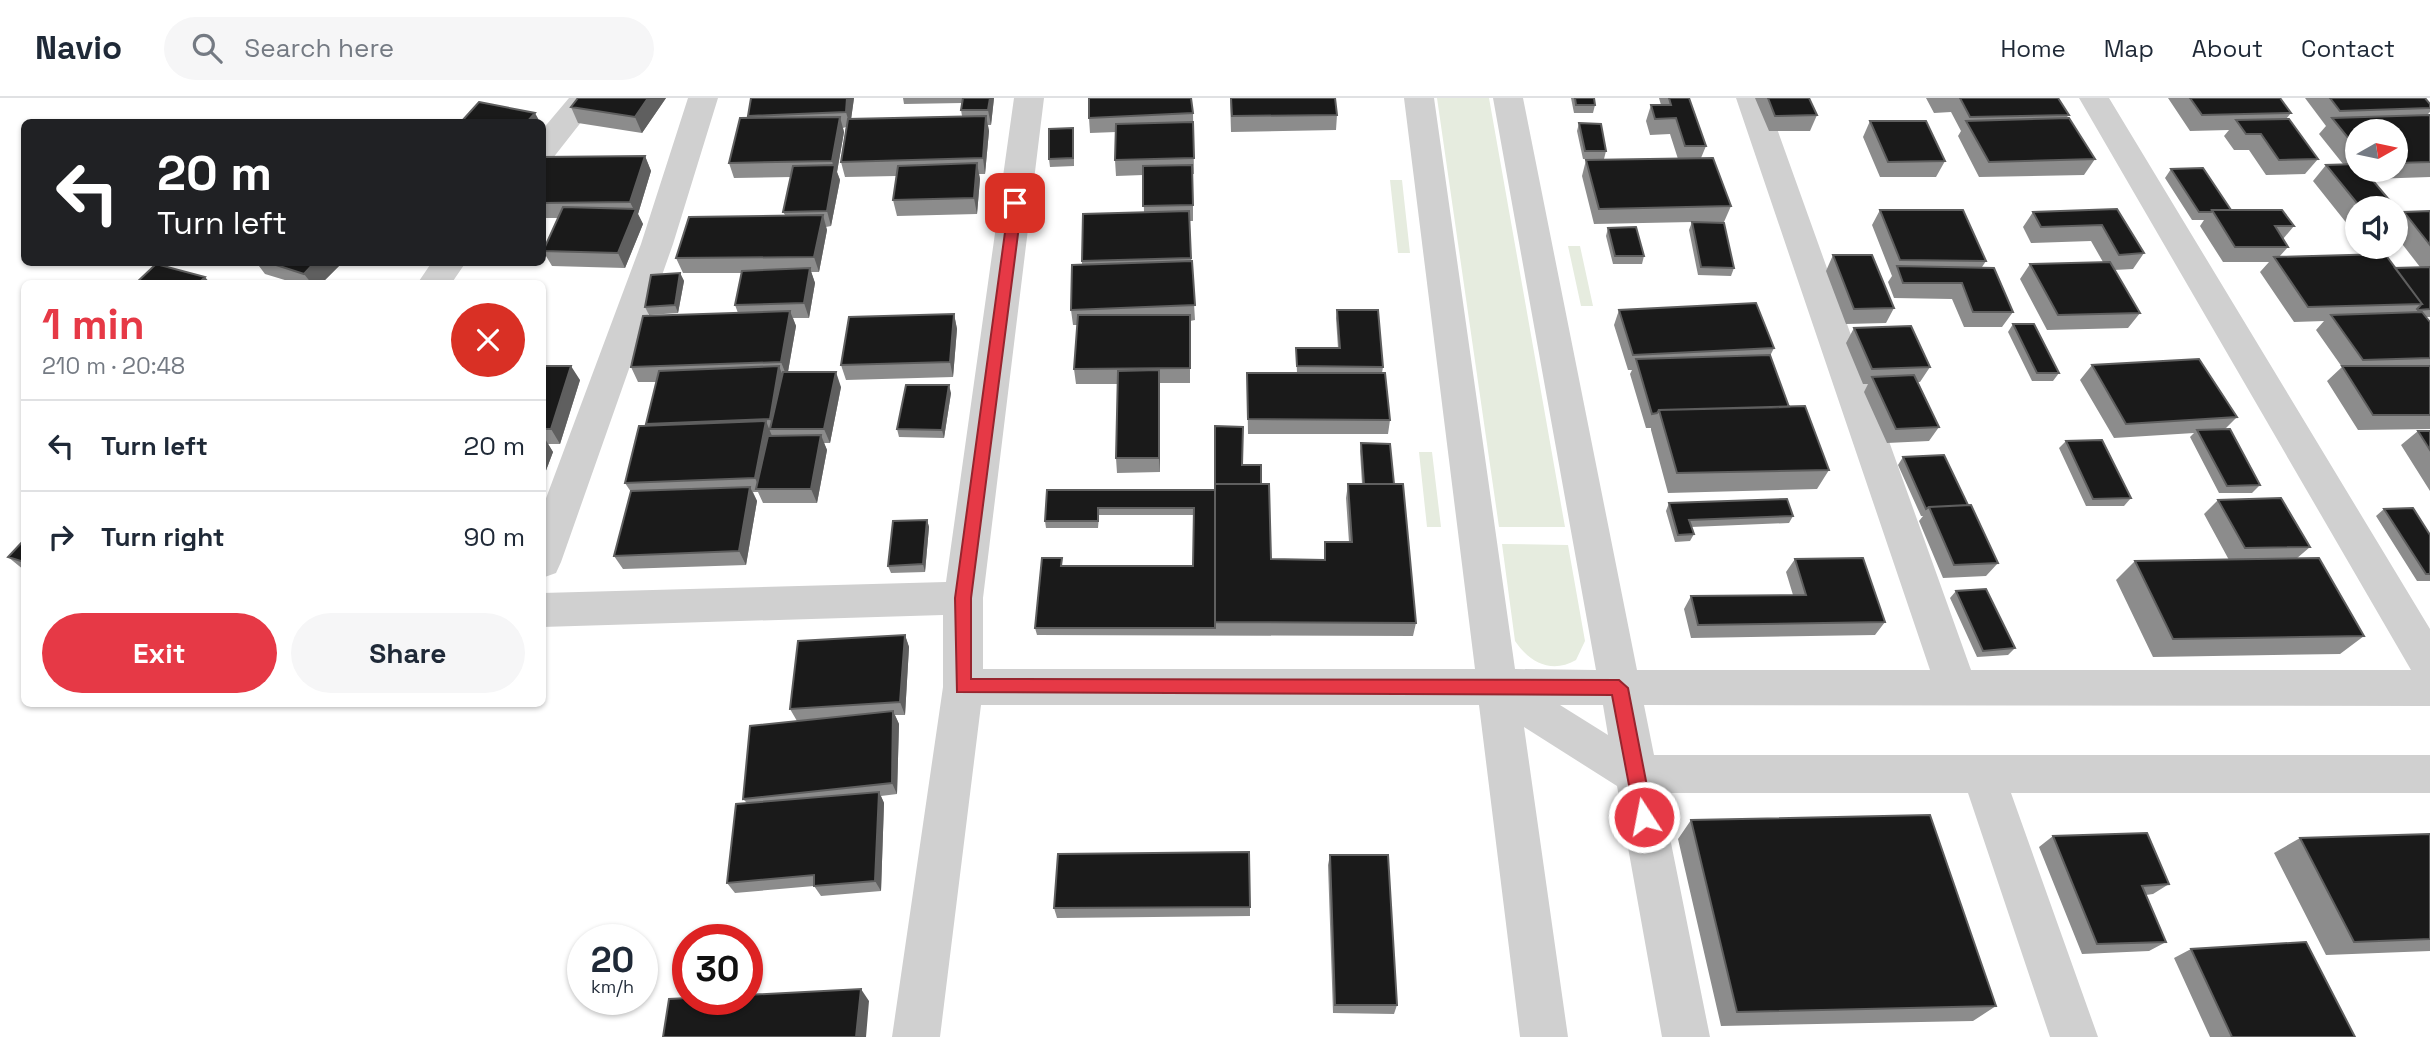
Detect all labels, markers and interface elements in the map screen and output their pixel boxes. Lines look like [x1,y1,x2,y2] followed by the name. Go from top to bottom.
[164,17,654,80] search box
[35,27,122,69] text: Navio
[188,29,226,67] icon: search
[244,31,394,65] text: Search here
[2000,33,2066,64] text: Home
[2104,33,2154,64] text: Map
[2192,33,2263,64] text: About
[2301,33,2395,64] text: Contact
[2345,119,2408,182] north arrow
[2345,119,2408,259] map controls
[157,142,272,204] text: 20 m
[42,147,133,238] icon: left
[985,173,1045,233] pin
[996,184,1034,222] icon: arrive
[2345,196,2408,259] button: sound
[157,203,287,243] text: Turn left
[42,298,145,351] text: 1 min
[451,303,525,377] button: close
[42,351,185,381] text: 210 m · 20:48
[42,427,80,465] icon: left
[101,429,208,463] text: Turn left
[464,429,525,463] text: 20 m
[42,518,80,556] icon: right
[101,520,225,554] text: Turn right
[463,520,525,554] text: 90 m
[42,613,277,693] button: Exit
[291,613,525,693] button: Share
[1607,780,1681,854] position arrow
[672,924,763,1015] speed limit sign: 30
[591,938,634,982] text: 20
[591,975,634,998] text: km/h

